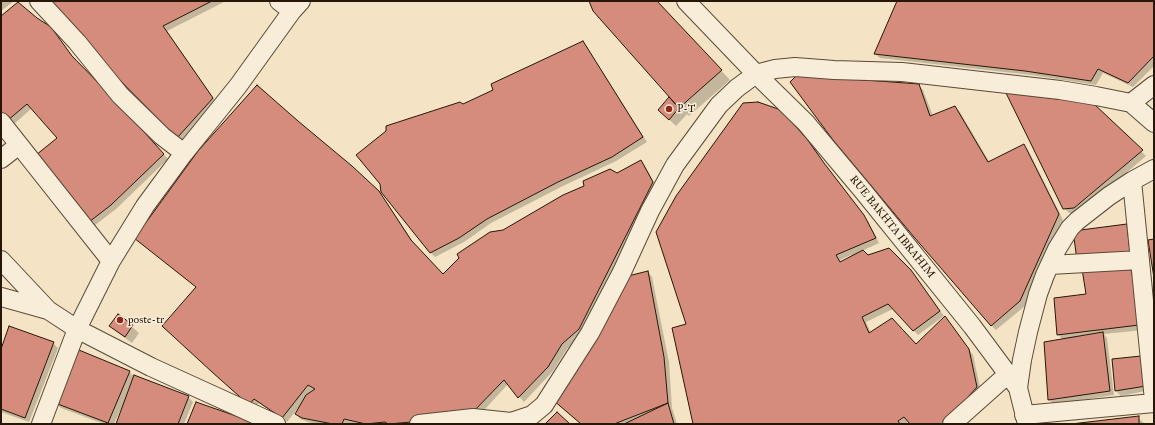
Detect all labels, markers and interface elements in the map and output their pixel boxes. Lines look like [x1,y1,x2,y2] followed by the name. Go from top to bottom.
[677,102,695,116] place label: P-T
[664,104,674,114] marker: P-T
[847,173,937,281] street label: RUE BAKHTA IBRAHIM
[128,313,164,327] place label: poste-tr
[115,315,125,325] marker: poste-tr

